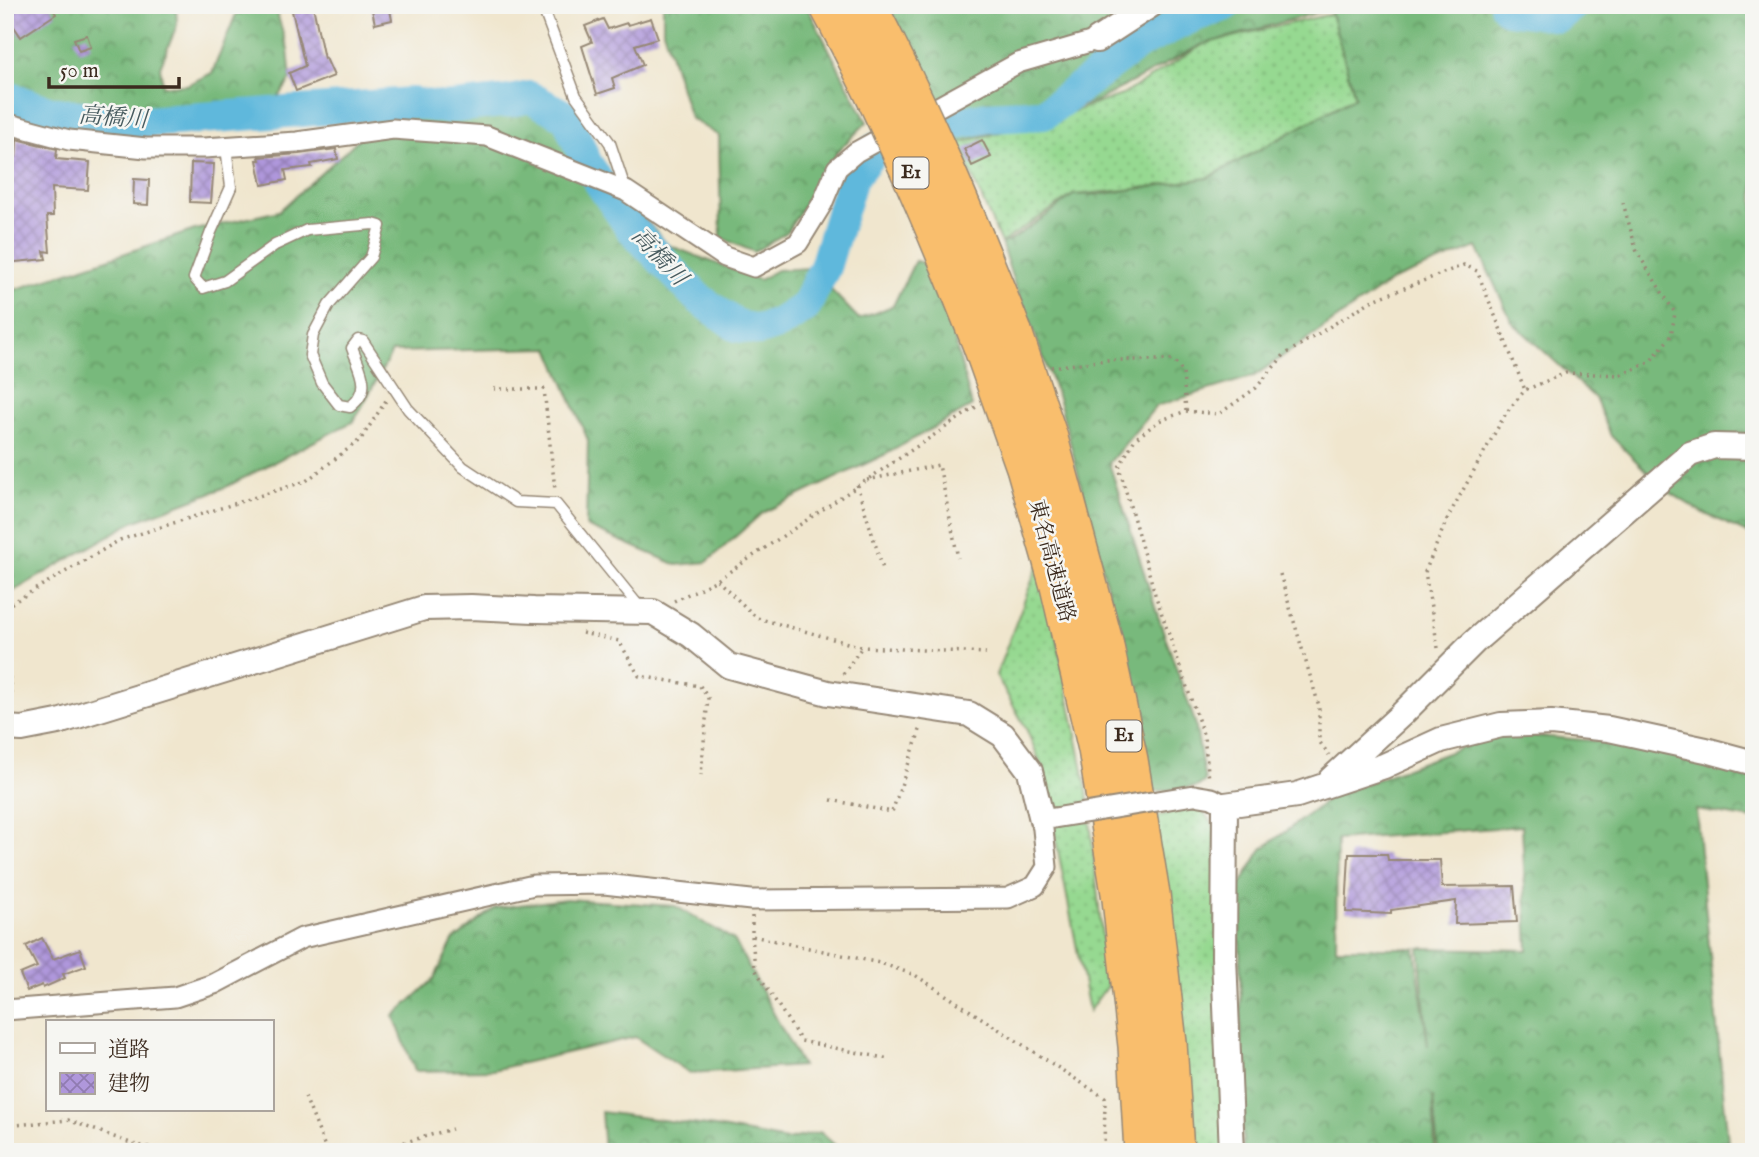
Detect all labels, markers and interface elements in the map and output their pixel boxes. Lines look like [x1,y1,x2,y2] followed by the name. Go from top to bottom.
[49,46,178,90] scale bar
[60,58,99,85] text: 50 m
[78,101,151,135] water label: 高橋川
[894,158,928,188] road number: E1
[625,222,695,294] water label: 高橋川
[1022,497,1080,625] street label: 東名高速道路
[1106,720,1142,751] road number: E1
[46,1020,273,1112] legend
[108,1037,150,1064] text: 道路
[108,1071,150,1098] text: 建物

